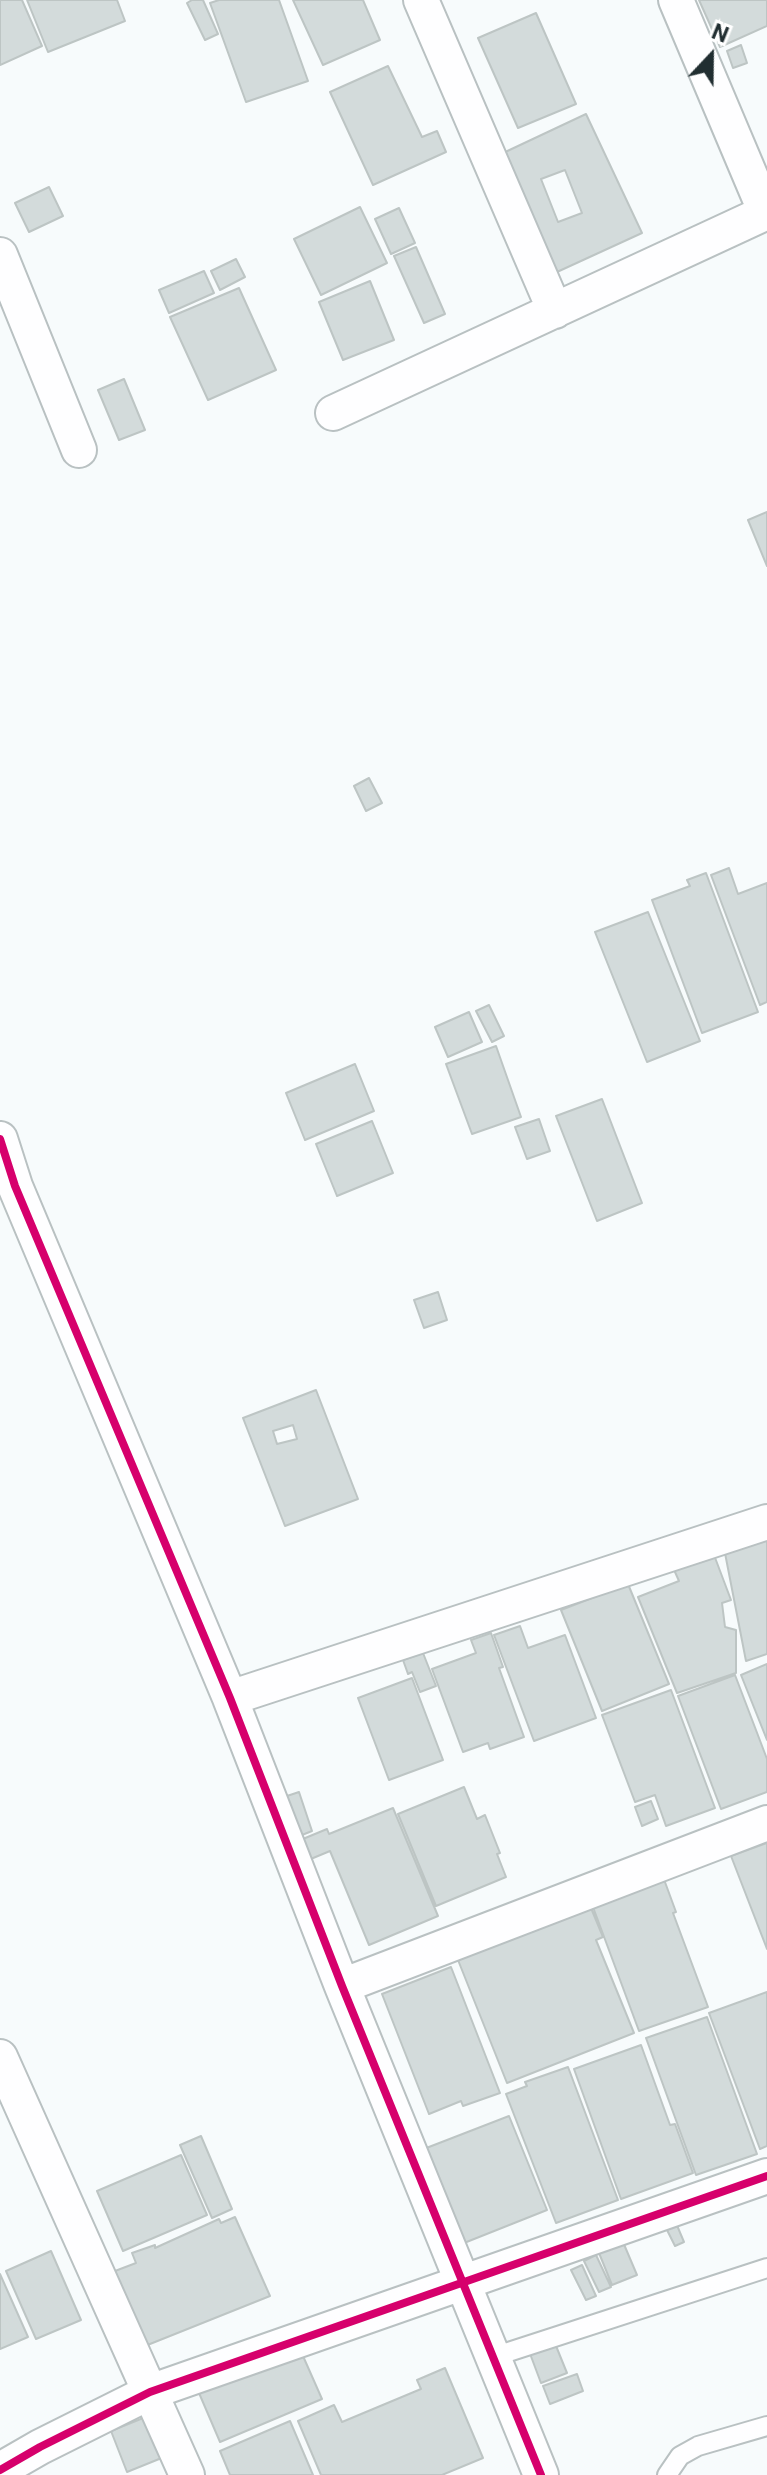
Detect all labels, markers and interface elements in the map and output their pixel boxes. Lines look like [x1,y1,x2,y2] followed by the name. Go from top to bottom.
[671,16,751,96] north arrow
[708,19,732,48] text: N

